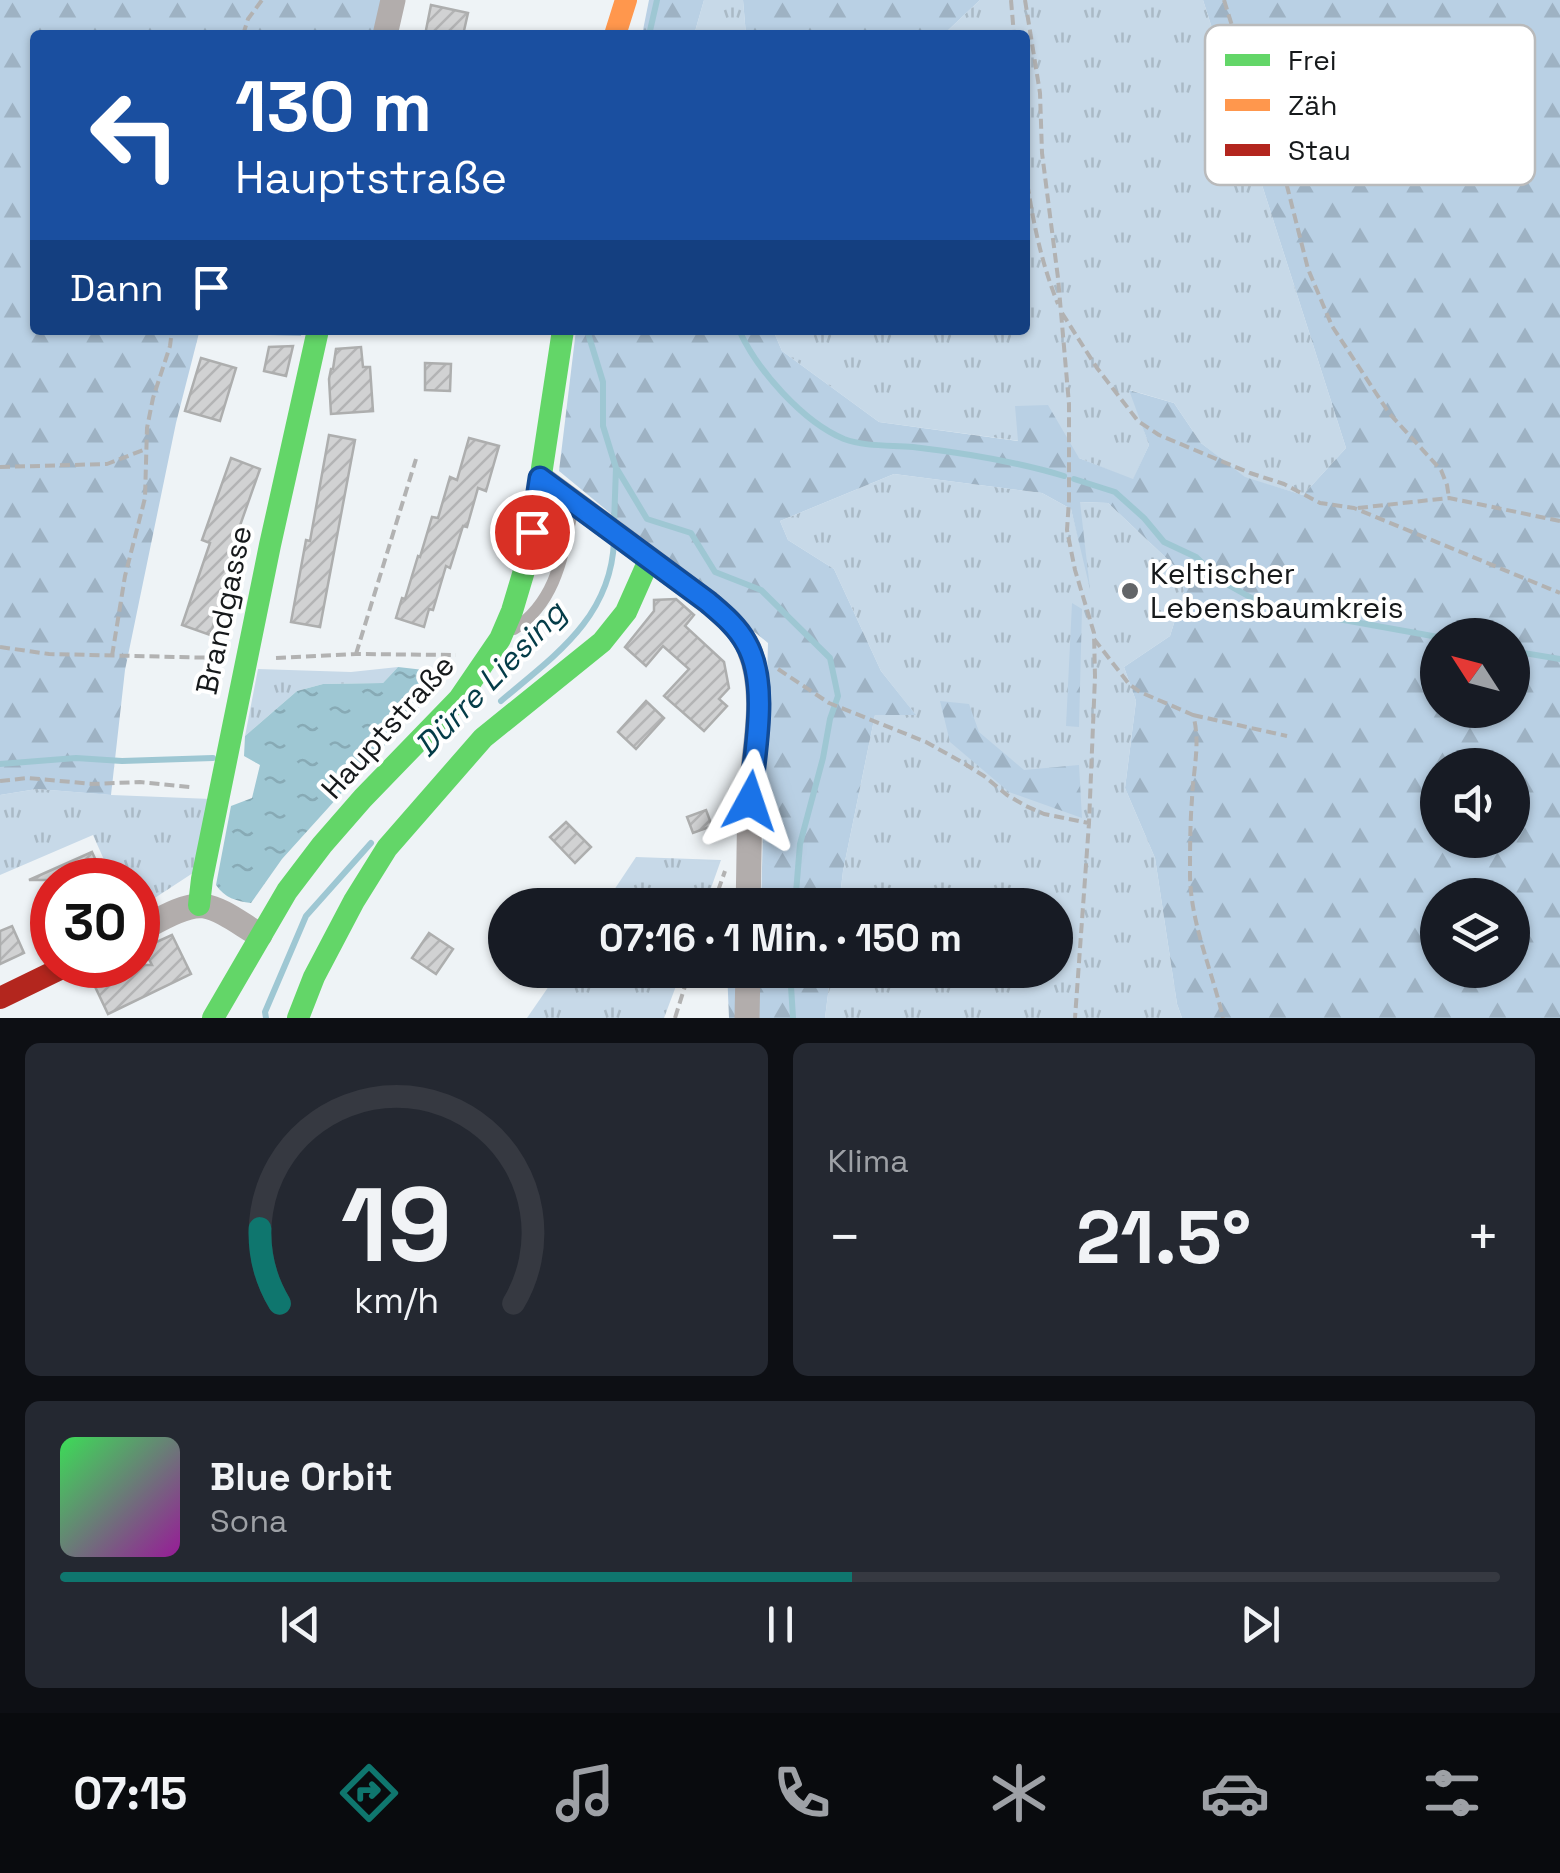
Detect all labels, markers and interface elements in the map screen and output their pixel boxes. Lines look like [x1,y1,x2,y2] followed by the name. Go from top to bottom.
[1205,25,1535,185] legend
[1288,42,1337,78] text: Frei
[235,62,432,151] text: 130 m
[70,70,200,200] icon: left
[1288,87,1337,123] text: Zäh
[1288,132,1351,168] text: Stau
[235,149,507,206] text: Hauptstraße
[184,260,239,315] icon: arrive
[70,264,164,312] text: Dann
[490,490,575,575] pin
[505,505,560,560] icon: arrive
[187,522,260,698] street label: Brandgasse
[1150,554,1404,627] place label: Keltischer Lebensbaumkreis
[1119,580,1141,602] marker: Keltischer Lebensbaumkreis
[406,592,575,765] water label: Dürre Liesing
[1420,618,1530,728] north arrow
[1420,618,1530,988] map controls
[312,646,463,807] street label: Hauptstraße
[1420,748,1530,858] button: sound
[698,749,802,853] position arrow
[30,858,160,988] speed limit sign: 30
[1420,878,1530,988] button: layers
[599,914,962,962] text: 07:16 · 1 Min. · 150 m
[828,1141,909,1181] text: Klima
[341,1159,452,1291] text: 19
[1076,1189,1251,1285] text: 21.5°
[828,1202,862,1272] text: −
[1466,1202,1500,1272] text: +
[354,1278,439,1323] text: km/h
[210,1453,393,1501] text: Blue Orbit
[210,1501,287,1541] text: Sona
[273,1597,328,1652] icon: previous
[753,1597,808,1652] icon: pause
[1233,1597,1288,1652] icon: next
[334,1758,404,1828] icon: directions
[550,1758,620,1828] icon: music
[767,1758,837,1828] icon: phone
[984,1758,1054,1828] icon: climate
[1200,1758,1270,1828] icon: car
[1417,1758,1487,1828] icon: filters
[73,1765,187,1822] text: 07:15

